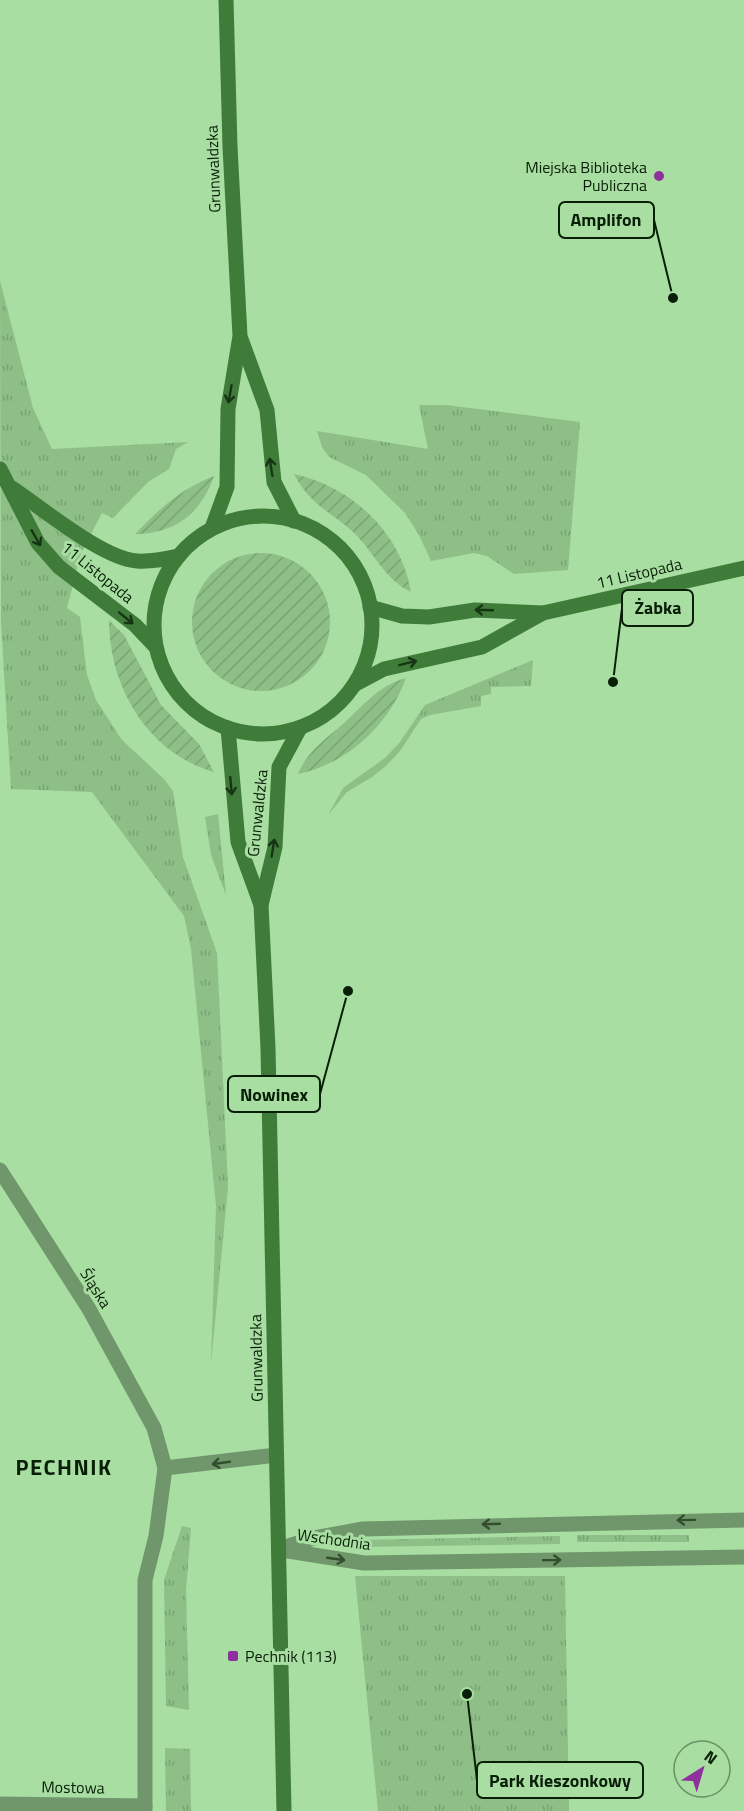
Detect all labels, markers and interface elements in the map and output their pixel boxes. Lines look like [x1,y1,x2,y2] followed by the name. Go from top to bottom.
[199,125,227,213] street label: Grunwaldzka
[525,155,647,197] place label: Miejska Biblioteka Publiczna
[652,169,666,183] marker: Miejska Biblioteka Publiczna
[559,202,654,238] callout: Amplifon
[570,206,642,233] text: Amplifon
[225,384,236,403] one-way arrow
[266,458,277,478] one-way arrow
[31,529,43,546] one-way arrow
[57,535,139,609] street label: 11 Listopada
[594,552,684,594] street label: 11 Listopada
[622,590,693,626] callout: Żabka
[634,594,682,621] text: Żabka
[475,605,495,616] one-way arrow
[118,612,134,625] one-way arrow
[398,657,417,669] one-way arrow
[240,768,274,858] street label: Grunwaldzka
[226,776,237,796] one-way arrow
[268,839,279,859] one-way arrow
[228,1076,320,1112] callout: Nowinex
[240,1081,309,1108] text: Nowinex
[74,1263,118,1313] street label: Śląska
[243,1314,269,1402] street label: Grunwaldzka
[16,1450,112,1484] district label: PECHNIK
[211,1458,231,1469] one-way arrow
[676,1514,696,1526] one-way arrow
[481,1518,501,1530] one-way arrow
[296,1522,372,1556] street label: Wschodnia
[326,1554,346,1565] one-way arrow
[542,1554,562,1566] one-way arrow
[245,1644,337,1668] place label: Pechnik (113)
[226,1649,240,1663] marker: Pechnik (113)
[672,1739,732,1799] north arrow
[699,1744,723,1770] text: N
[477,1762,643,1798] callout: Park Kieszonkowy
[489,1767,631,1794] text: Park Kieszonkowy
[41,1774,105,1800] street label: Mostowa

